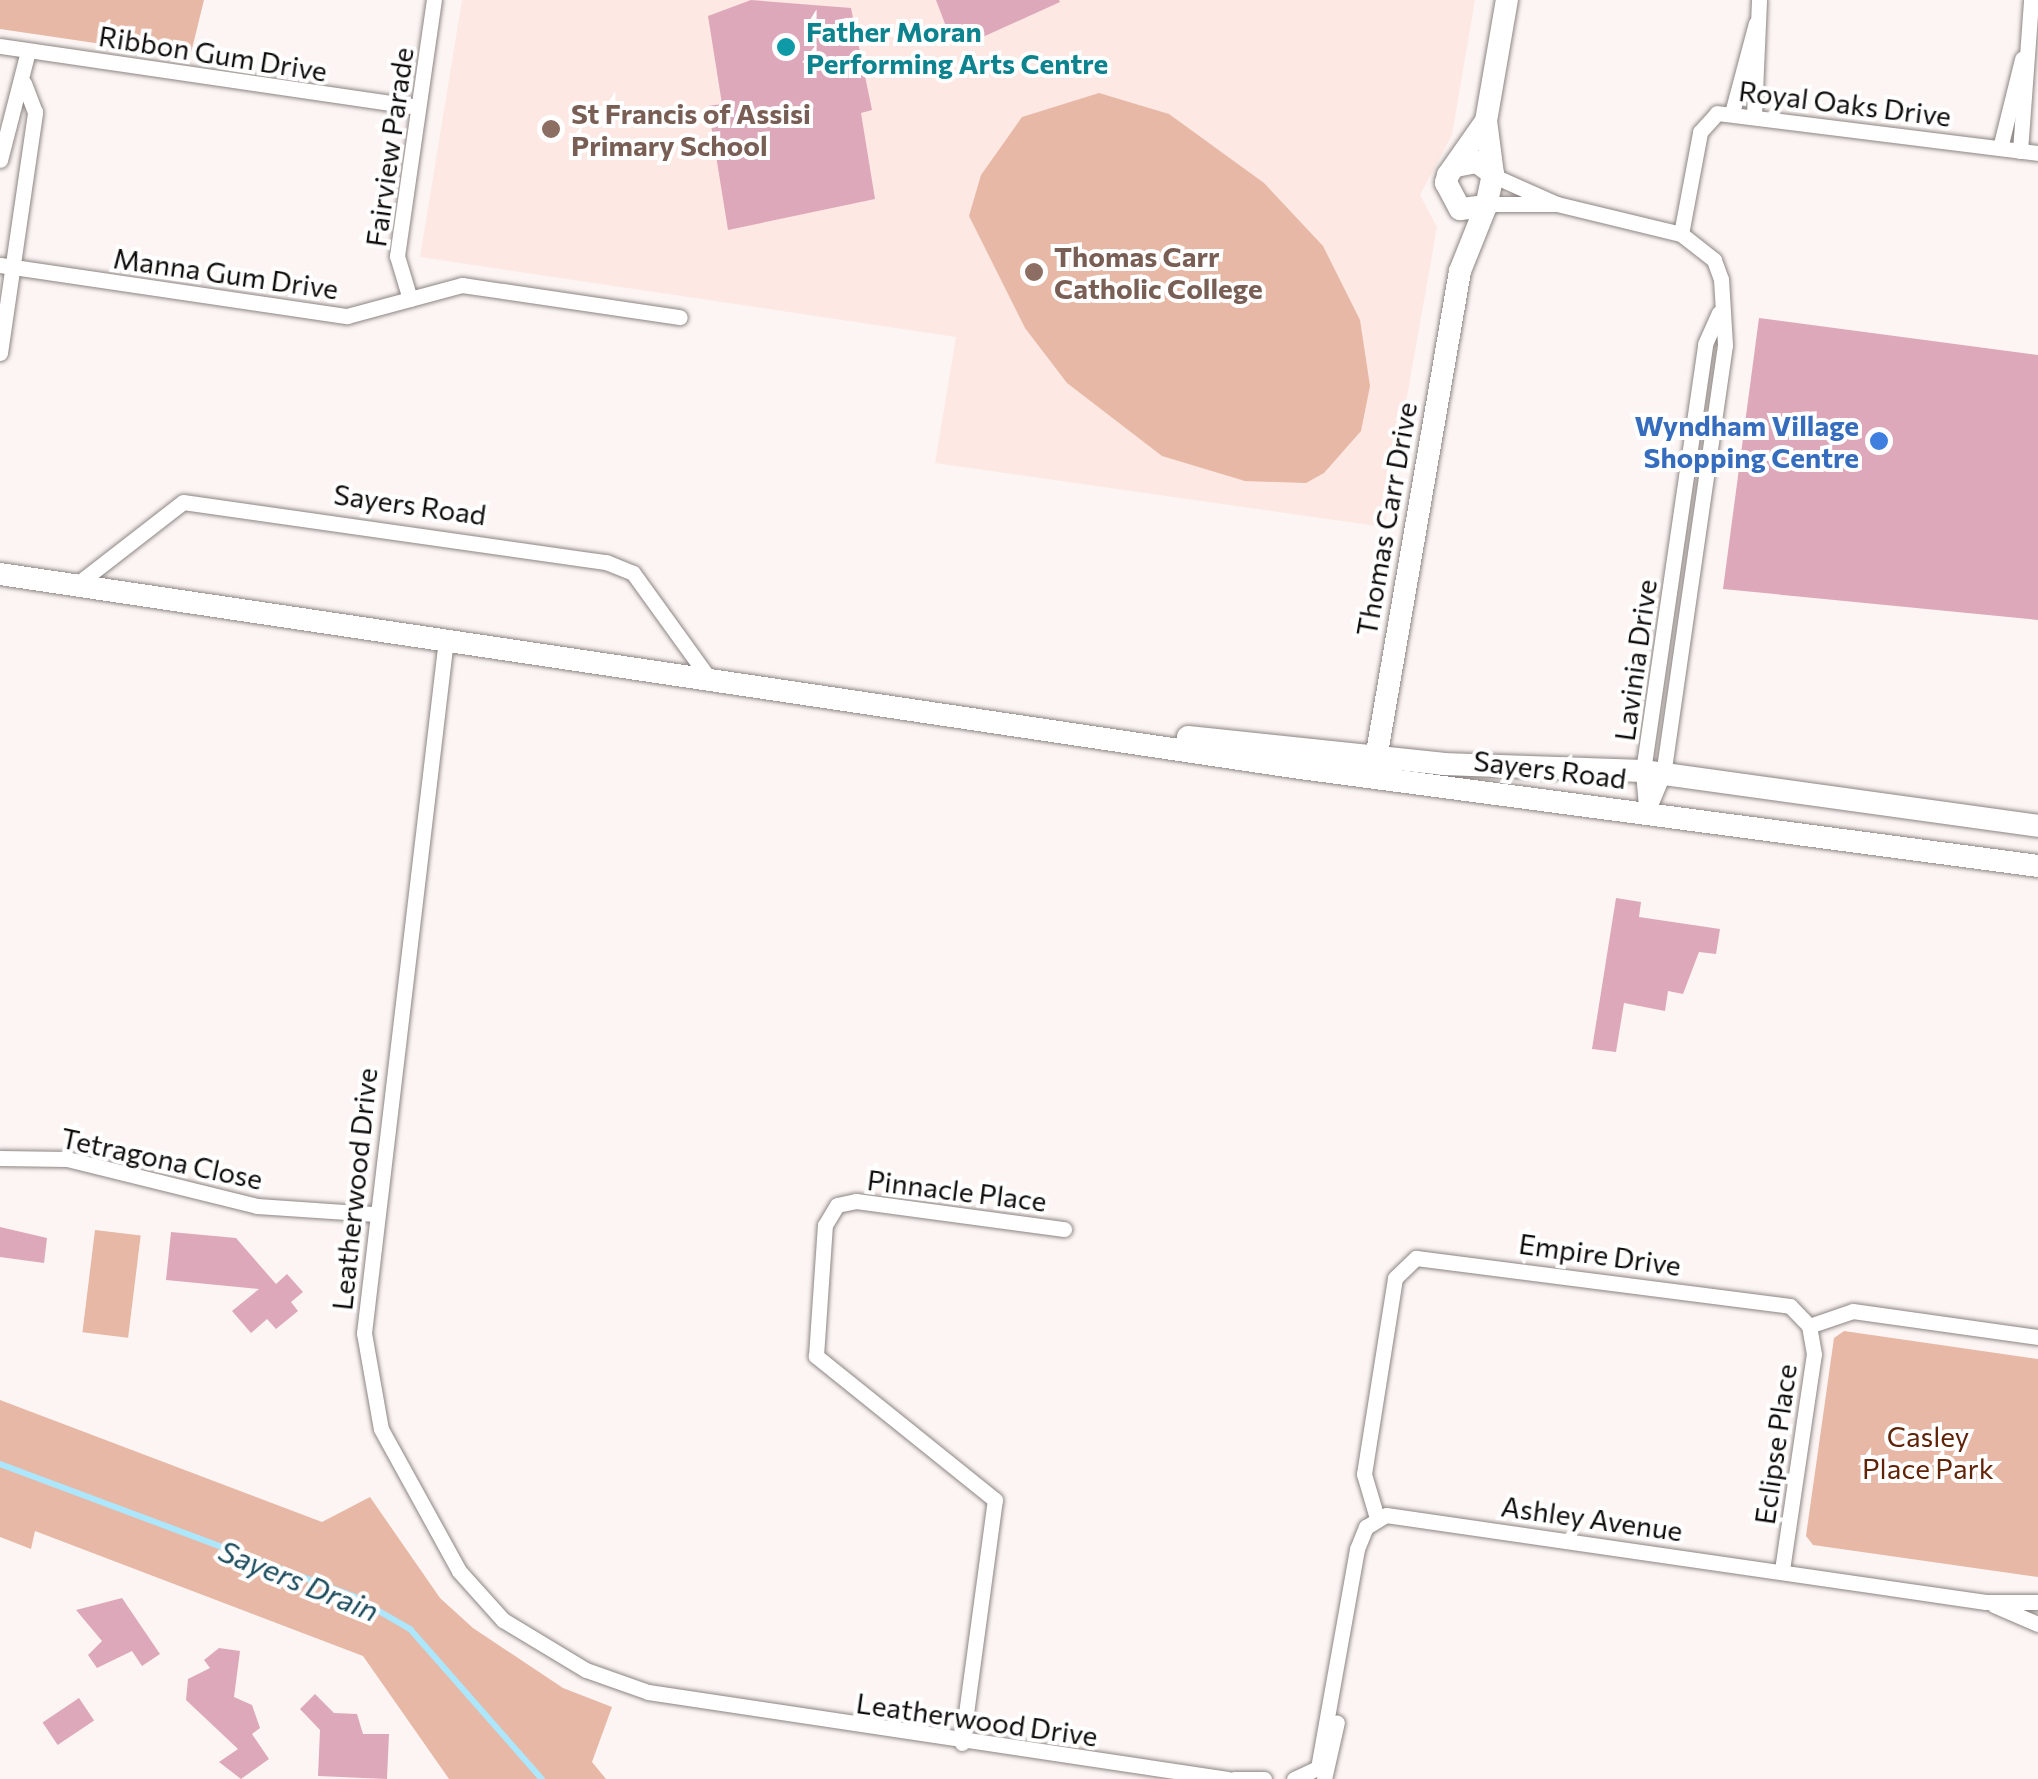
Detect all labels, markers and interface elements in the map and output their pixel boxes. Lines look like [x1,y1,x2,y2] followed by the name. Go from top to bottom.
[806,14,1108,80] place label: Father Moran Performing Arts Centre
[96,18,330,88] street label: Ribbon Gum Drive
[775,36,797,58] marker: Father Moran Performing Arts Centre
[358,45,420,249] street label: Fairview Parade
[1737,73,1953,133] street label: Royal Oaks Drive
[571,96,811,162] place label: St Francis of Assisi Primary School
[540,118,562,140] marker: St Francis of Assisi Primary School
[1054,239,1263,305] place label: Thomas Carr Catholic College
[111,241,341,305] street label: Manna Gum Drive
[1023,261,1045,283] marker: Thomas Carr Catholic College
[1349,399,1423,639] street label: Thomas Carr Drive
[1634,408,1859,474] place label: Wyndham Village Shopping Centre
[1868,430,1890,452] marker: Wyndham Village Shopping Centre
[332,477,488,531] street label: Sayers Road
[1607,577,1663,743] street label: Lavinia Drive
[1472,743,1628,795] street label: Sayers Road
[325,1066,383,1312] street label: Leatherwood Drive
[58,1120,266,1196] street label: Tetragona Close
[865,1162,1049,1218] street label: Pinnacle Place
[1517,1226,1683,1282] street label: Empire Drive
[1747,1362,1803,1526] street label: Eclipse Place
[1862,1419,1994,1485] park label: Casley Place Park
[1499,1489,1685,1547] street label: Ashley Avenue
[214,1532,384,1628] water label: Sayers Drain
[854,1685,1100,1753] street label: Leatherwood Drive

